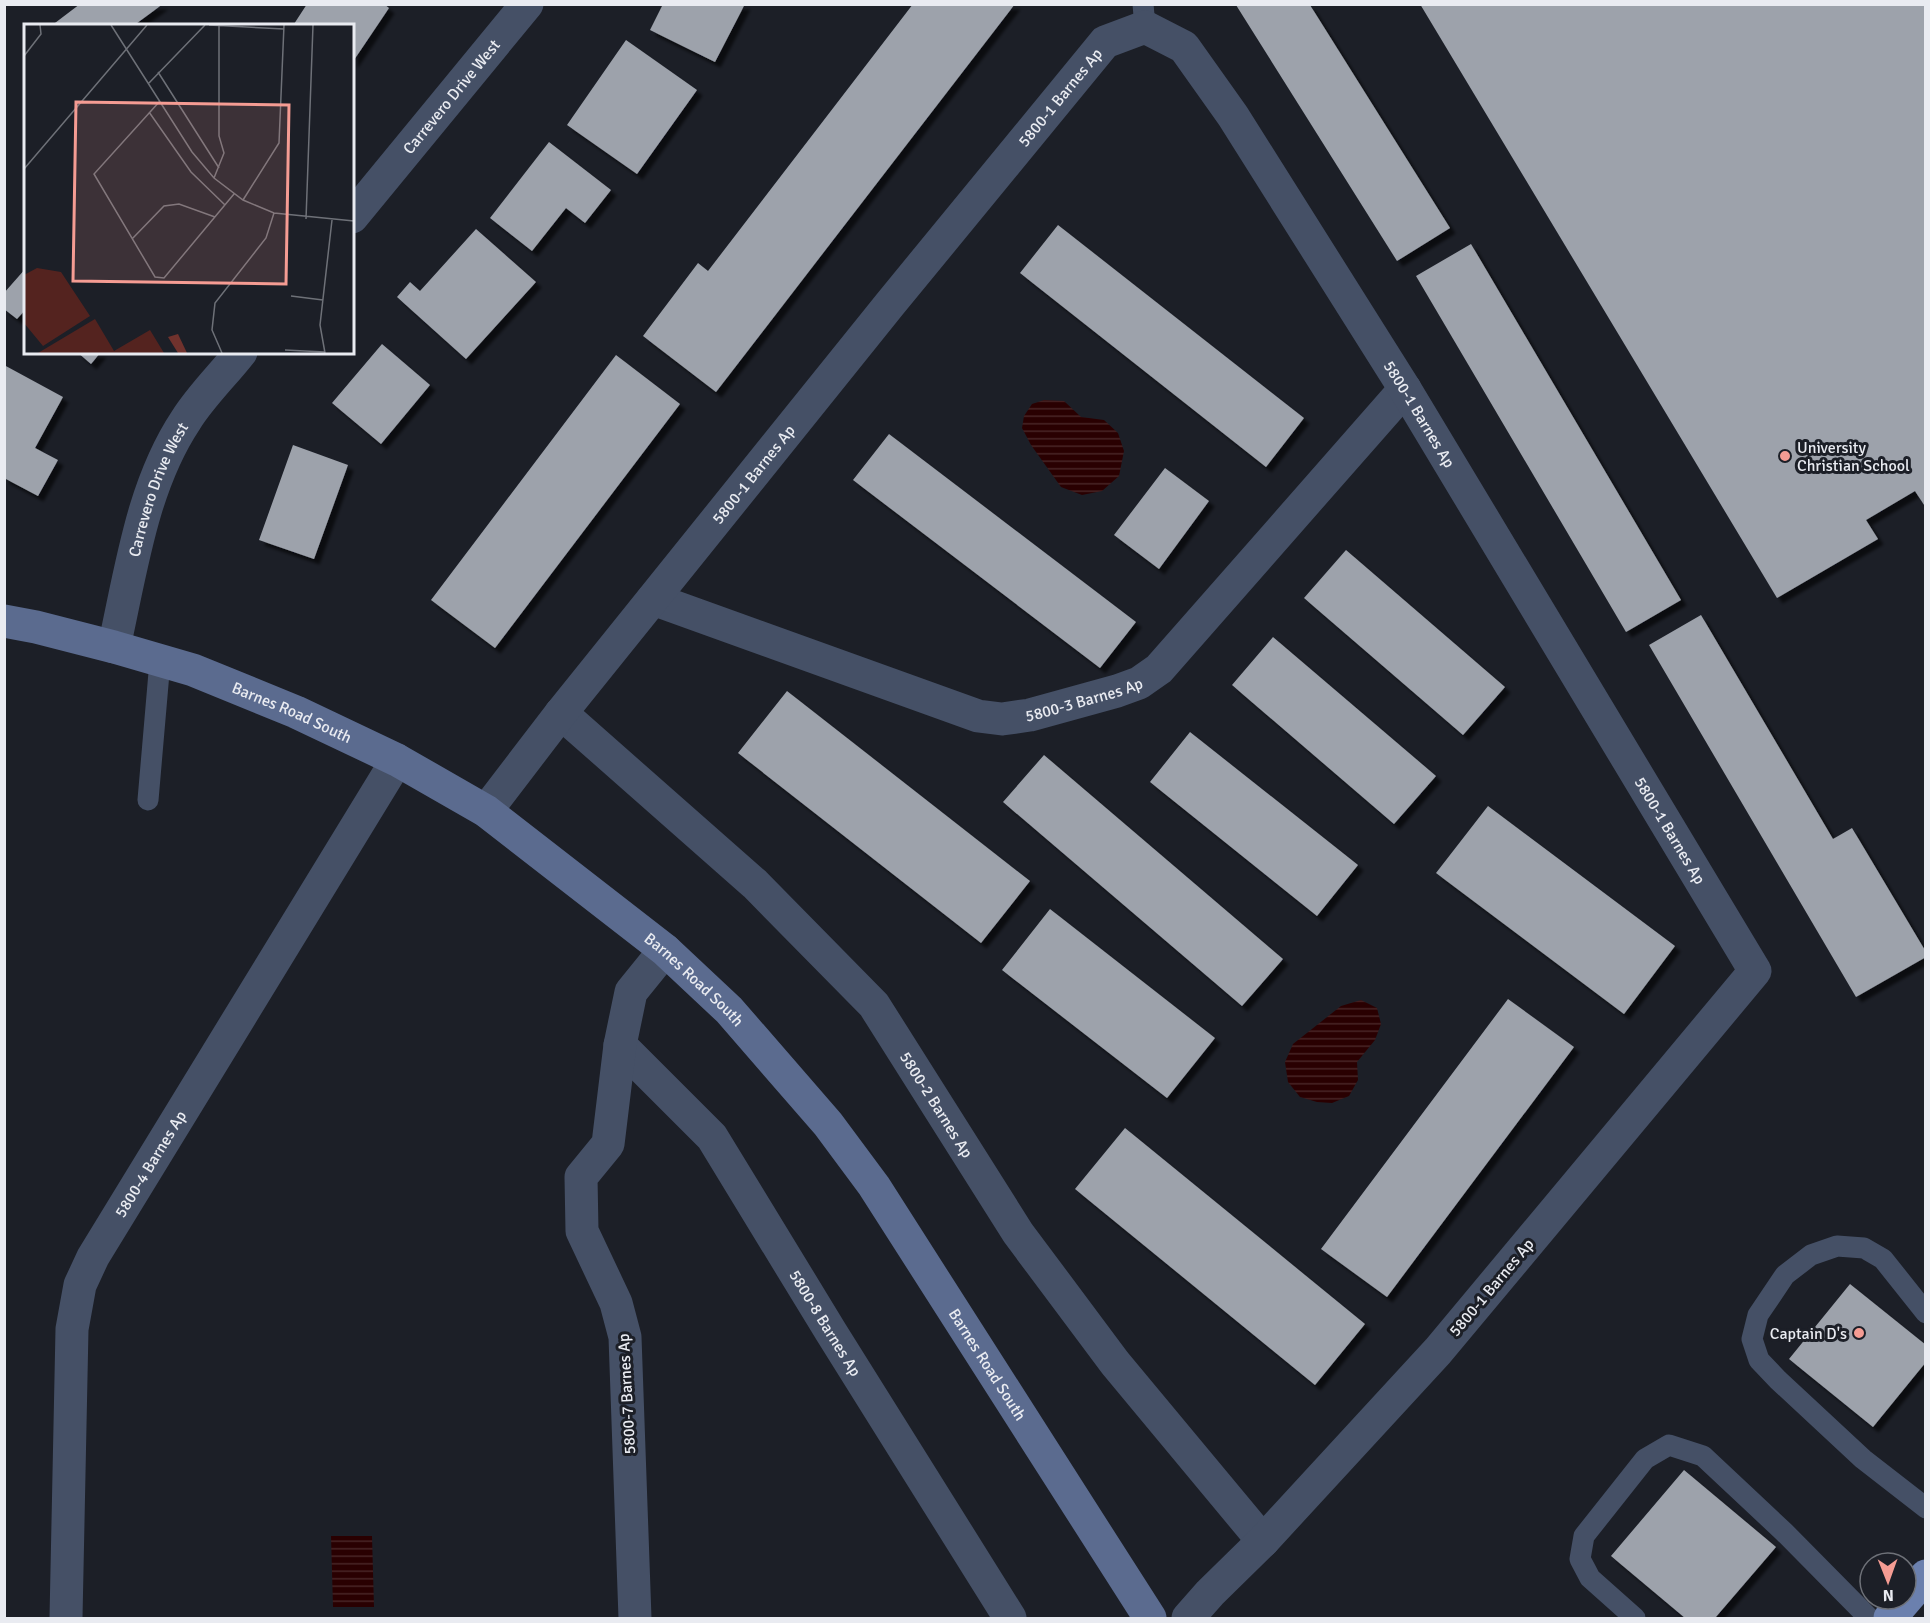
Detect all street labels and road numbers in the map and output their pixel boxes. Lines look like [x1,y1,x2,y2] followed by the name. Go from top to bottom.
[399,35,505,158] street label: Carrevero Drive West
[1014,44,1107,151] street label: 5800-1 Barnes Ap
[1379,357,1459,472] street label: 5800-1 Barnes Ap
[125,419,193,559] street label: Carrevero Drive West
[708,421,800,528] street label: 5800-1 Barnes Ap
[1024,673,1146,727] street label: 5800-3 Barnes Ap
[229,678,355,748] street label: Barnes Road South
[1630,774,1709,888] street label: 5800-1 Barnes Ap
[640,929,748,1031] street label: Barnes Road South
[895,1048,977,1162] street label: 5800-2 Barnes Ap
[111,1107,191,1221] street label: 5800-4 Barnes Ap
[1445,1235,1538,1341] street label: 5800-1 Barnes Ap
[784,1266,865,1380] street label: 5800-8 Barnes Ap
[944,1305,1030,1425] street label: Barnes Road South
[614,1333,640,1455] street label: 5800-7 Barnes Ap

